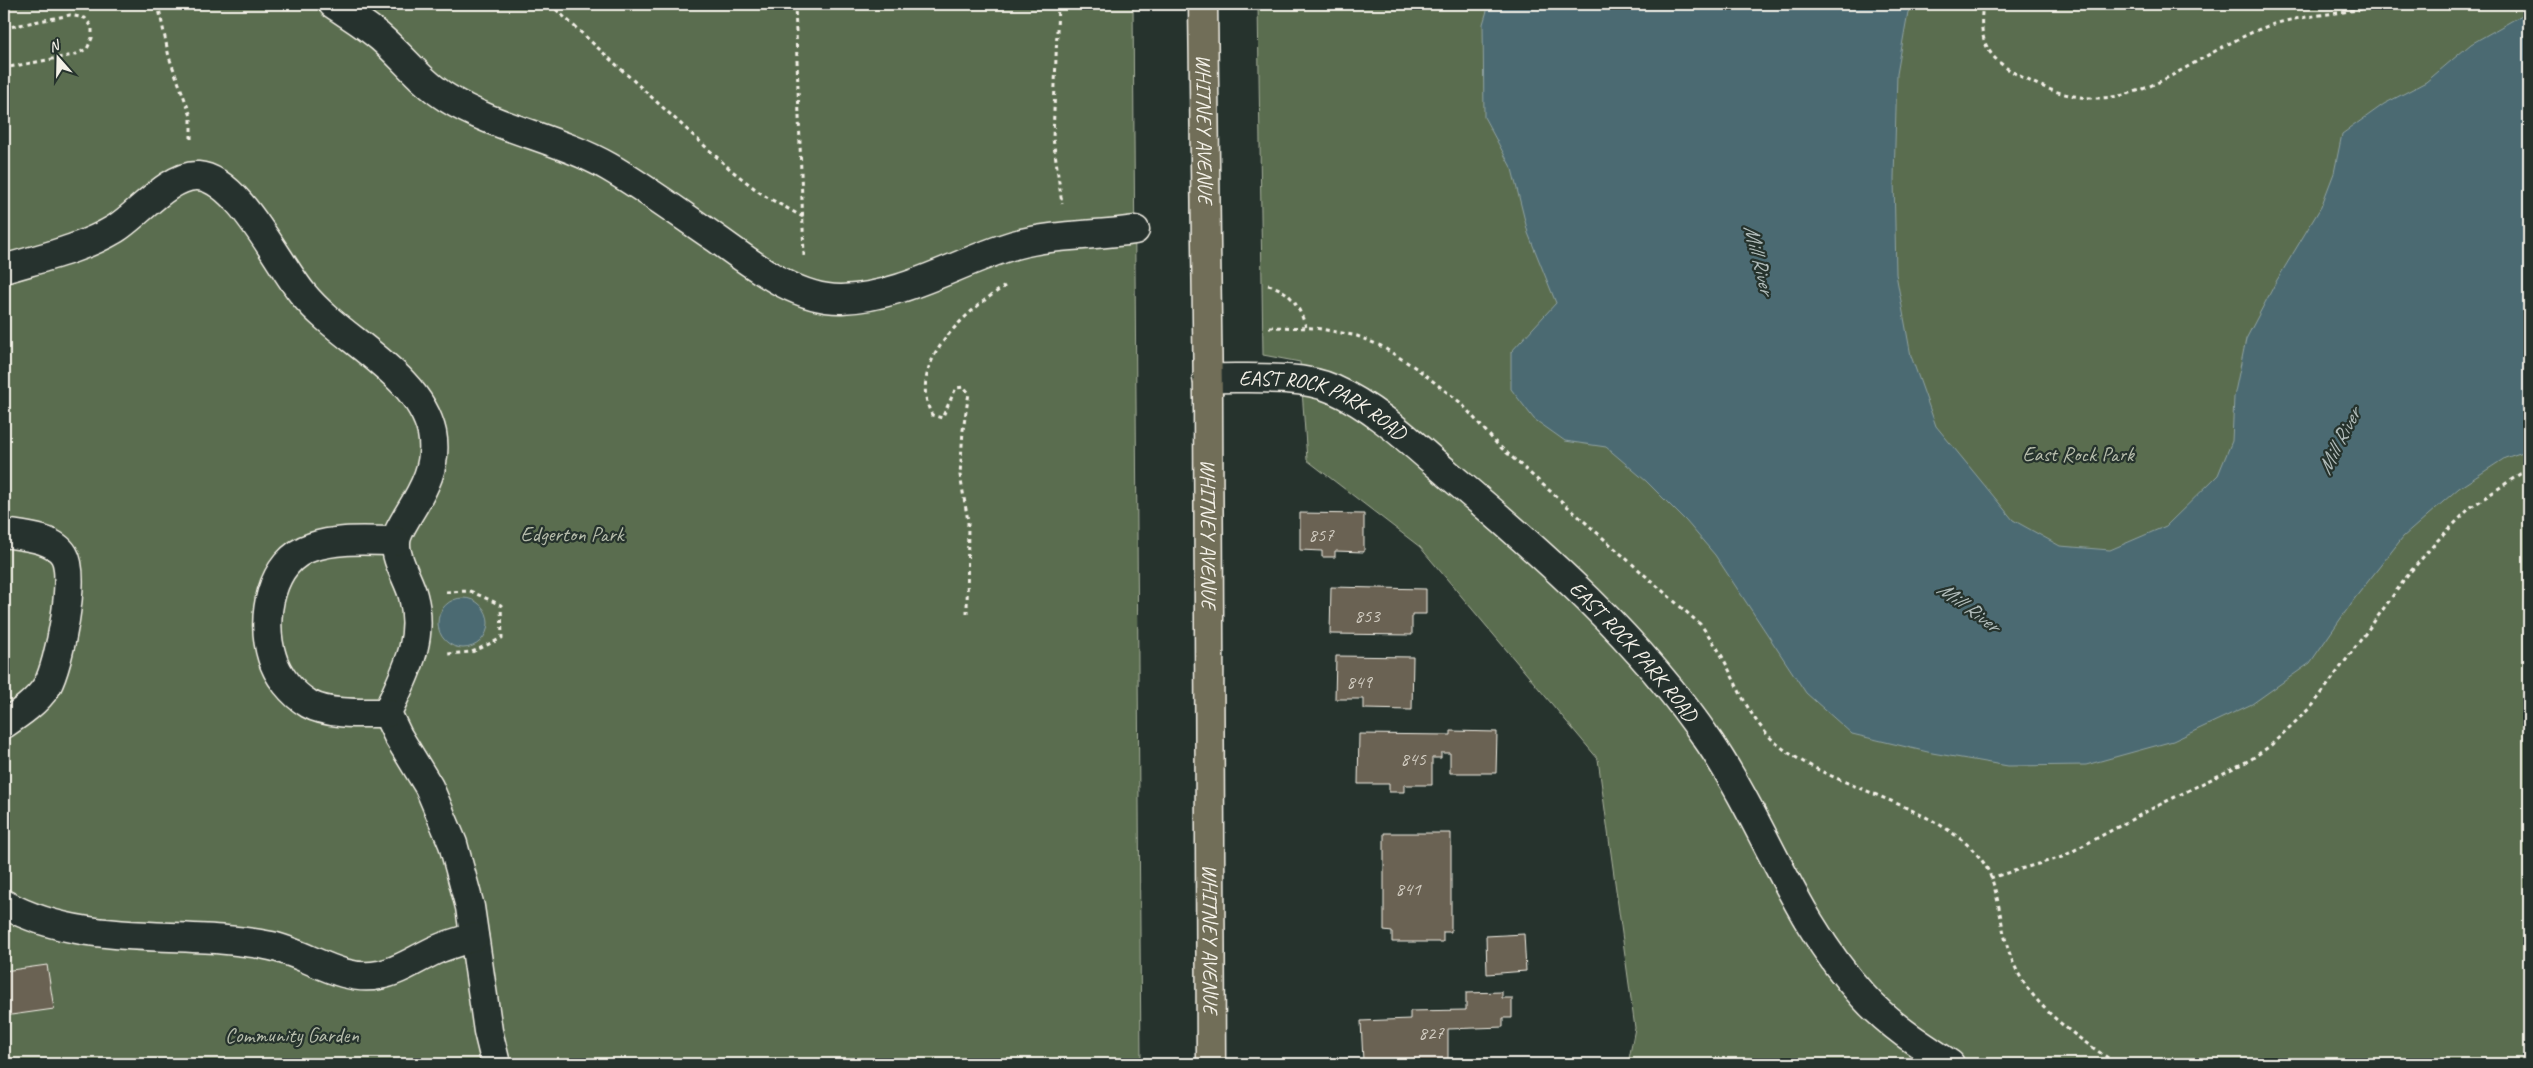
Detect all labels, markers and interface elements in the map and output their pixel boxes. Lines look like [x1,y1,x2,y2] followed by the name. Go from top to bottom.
[32,32,82,82] north arrow
[47,36,63,56] text: N
[1191,54,1219,206] street label: WHITNEY AVENUE
[1737,222,1782,301] water label: Mill River
[1239,365,1413,447] street label: EAST ROCK PARK ROAD
[2310,400,2369,479] water label: Mill River
[2022,441,2135,467] park label: East Rock Park
[1195,459,1222,611] street label: WHITNEY AVENUE
[521,521,626,547] park label: Edgerton Park
[1308,523,1335,547] house number: 857
[1564,575,1705,728] street label: EAST ROCK PARK ROAD
[1932,575,2008,641] water label: Mill River
[1354,604,1381,628] house number: 853
[1346,670,1373,694] house number: 849
[1400,747,1427,771] house number: 845
[1197,864,1224,1016] street label: WHITNEY AVENUE
[1395,877,1422,901] house number: 841
[1418,1021,1445,1045] house number: 827
[225,1022,359,1048] park label: Community Garden

